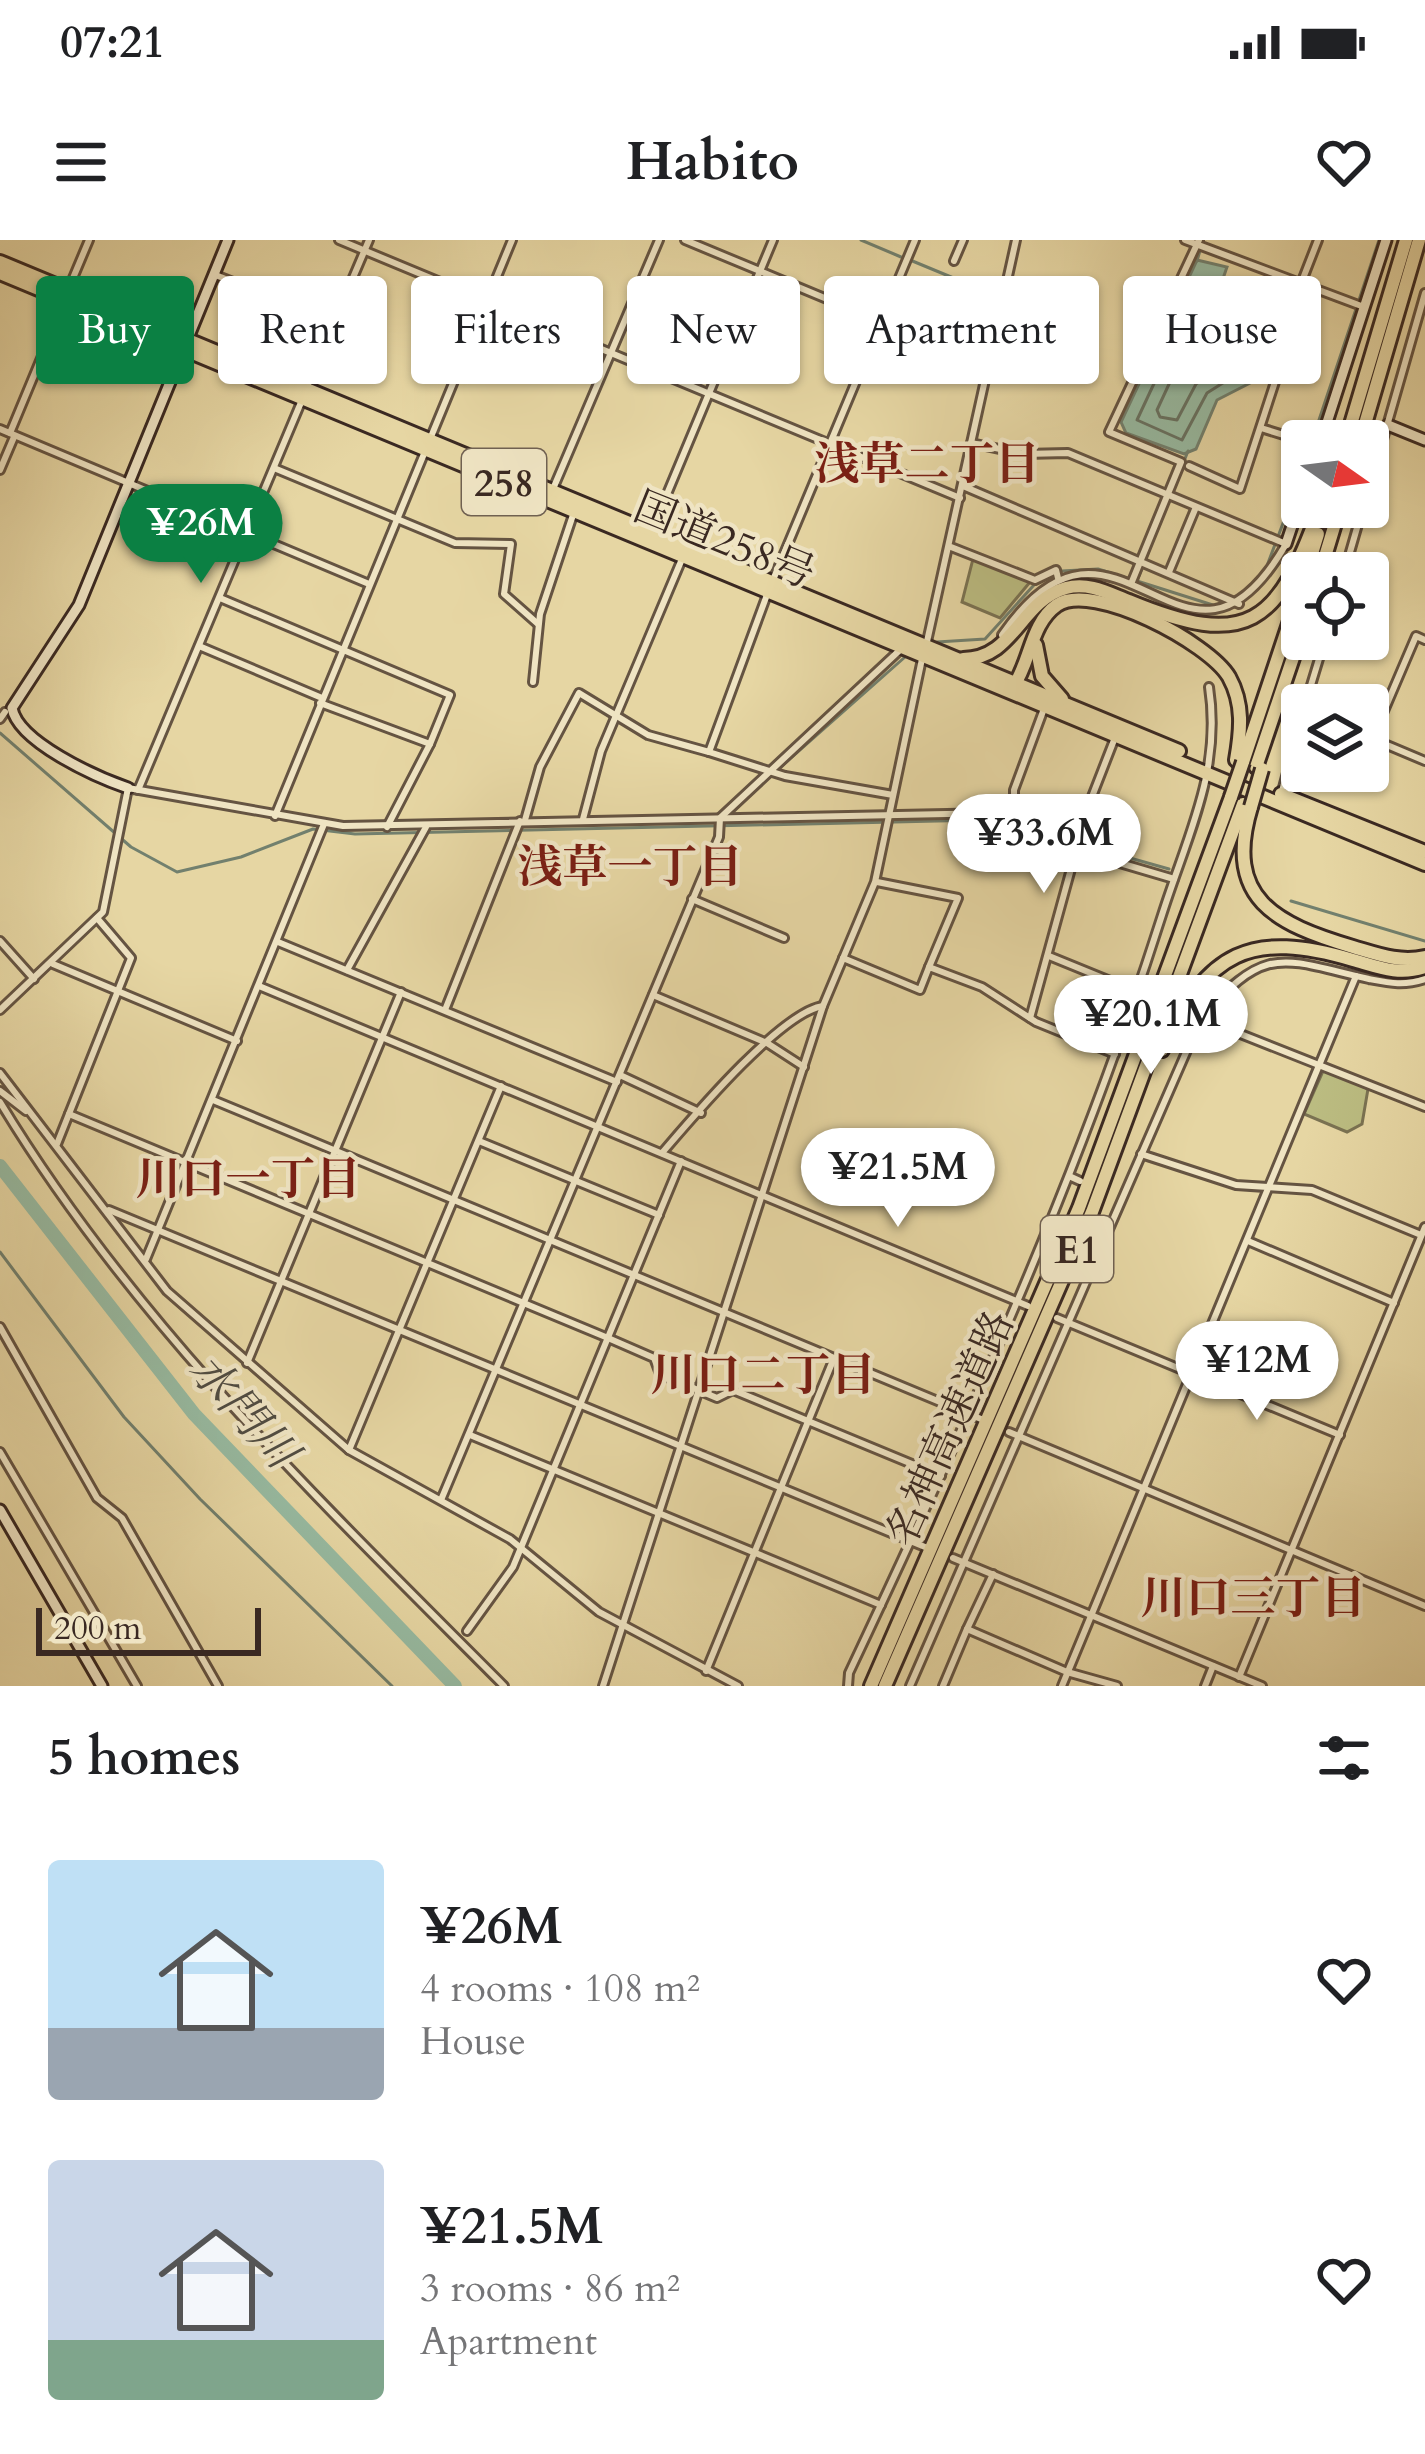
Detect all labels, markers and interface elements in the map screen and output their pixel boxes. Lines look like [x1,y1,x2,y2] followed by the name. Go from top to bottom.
[60,12,165,73] text: 07:21
[626,126,799,199] text: Habito
[48,129,114,195] icon: menu
[1311,129,1377,195] icon: heart
[36,276,194,384] chip: Buy
[218,276,387,384] chip: Rent
[411,276,603,384] chip: Filters
[627,276,800,384] chip: New
[824,276,1099,384] chip: Apartment
[1123,276,1321,384] chip: House
[1281,420,1389,528] north arrow
[1281,420,1389,792] map controls
[814,434,1040,495] district label: 浅草二丁目
[462,449,546,515] road number: 258
[625,478,823,603] street label: 国道258号
[130,484,272,586] pin: ¥26M
[147,496,255,549] text: ¥26M
[1281,552,1389,660] button: locate
[1281,684,1389,792] button: layers
[946,794,1142,896] pin: ¥33.6M
[974,806,1114,859] text: ¥33.6M
[517,837,743,898] district label: 浅草一丁目
[1053,975,1249,1077] pin: ¥20.1M
[1081,987,1221,1040] text: ¥20.1M
[800,1128,996,1230] pin: ¥21.5M
[828,1140,968,1193] text: ¥21.5M
[135,1149,361,1210] district label: 川口一丁目
[1041,1216,1113,1282] road number: E1
[873,1302,1028,1555] street label: 名神高速道路
[1186,1321,1328,1423] pin: ¥12M
[1203,1333,1311,1386] text: ¥12M
[175,1340,314,1485] water label: 水門川
[650,1345,876,1406] district label: 川口二丁目
[1140,1568,1366,1629] district label: 川口三丁目
[36,1602,261,1655] scale bar
[54,1606,141,1651] text: 200 m
[48,1723,240,1793] text: 5 homes
[1311,1725,1377,1791] icon: filters
[420,1892,562,1962] text: ¥26M
[144,1908,288,2052] icon: home
[1311,1947,1377,2013] icon: heart
[420,1962,700,2015] text: 4 rooms · 108 m²
[420,2015,526,2068] text: House
[420,2192,603,2262] text: ¥21.5M
[144,2208,288,2352] icon: home
[1311,2247,1377,2313] icon: heart
[420,2262,680,2315] text: 3 rooms · 86 m²
[420,2315,597,2368] text: Apartment

